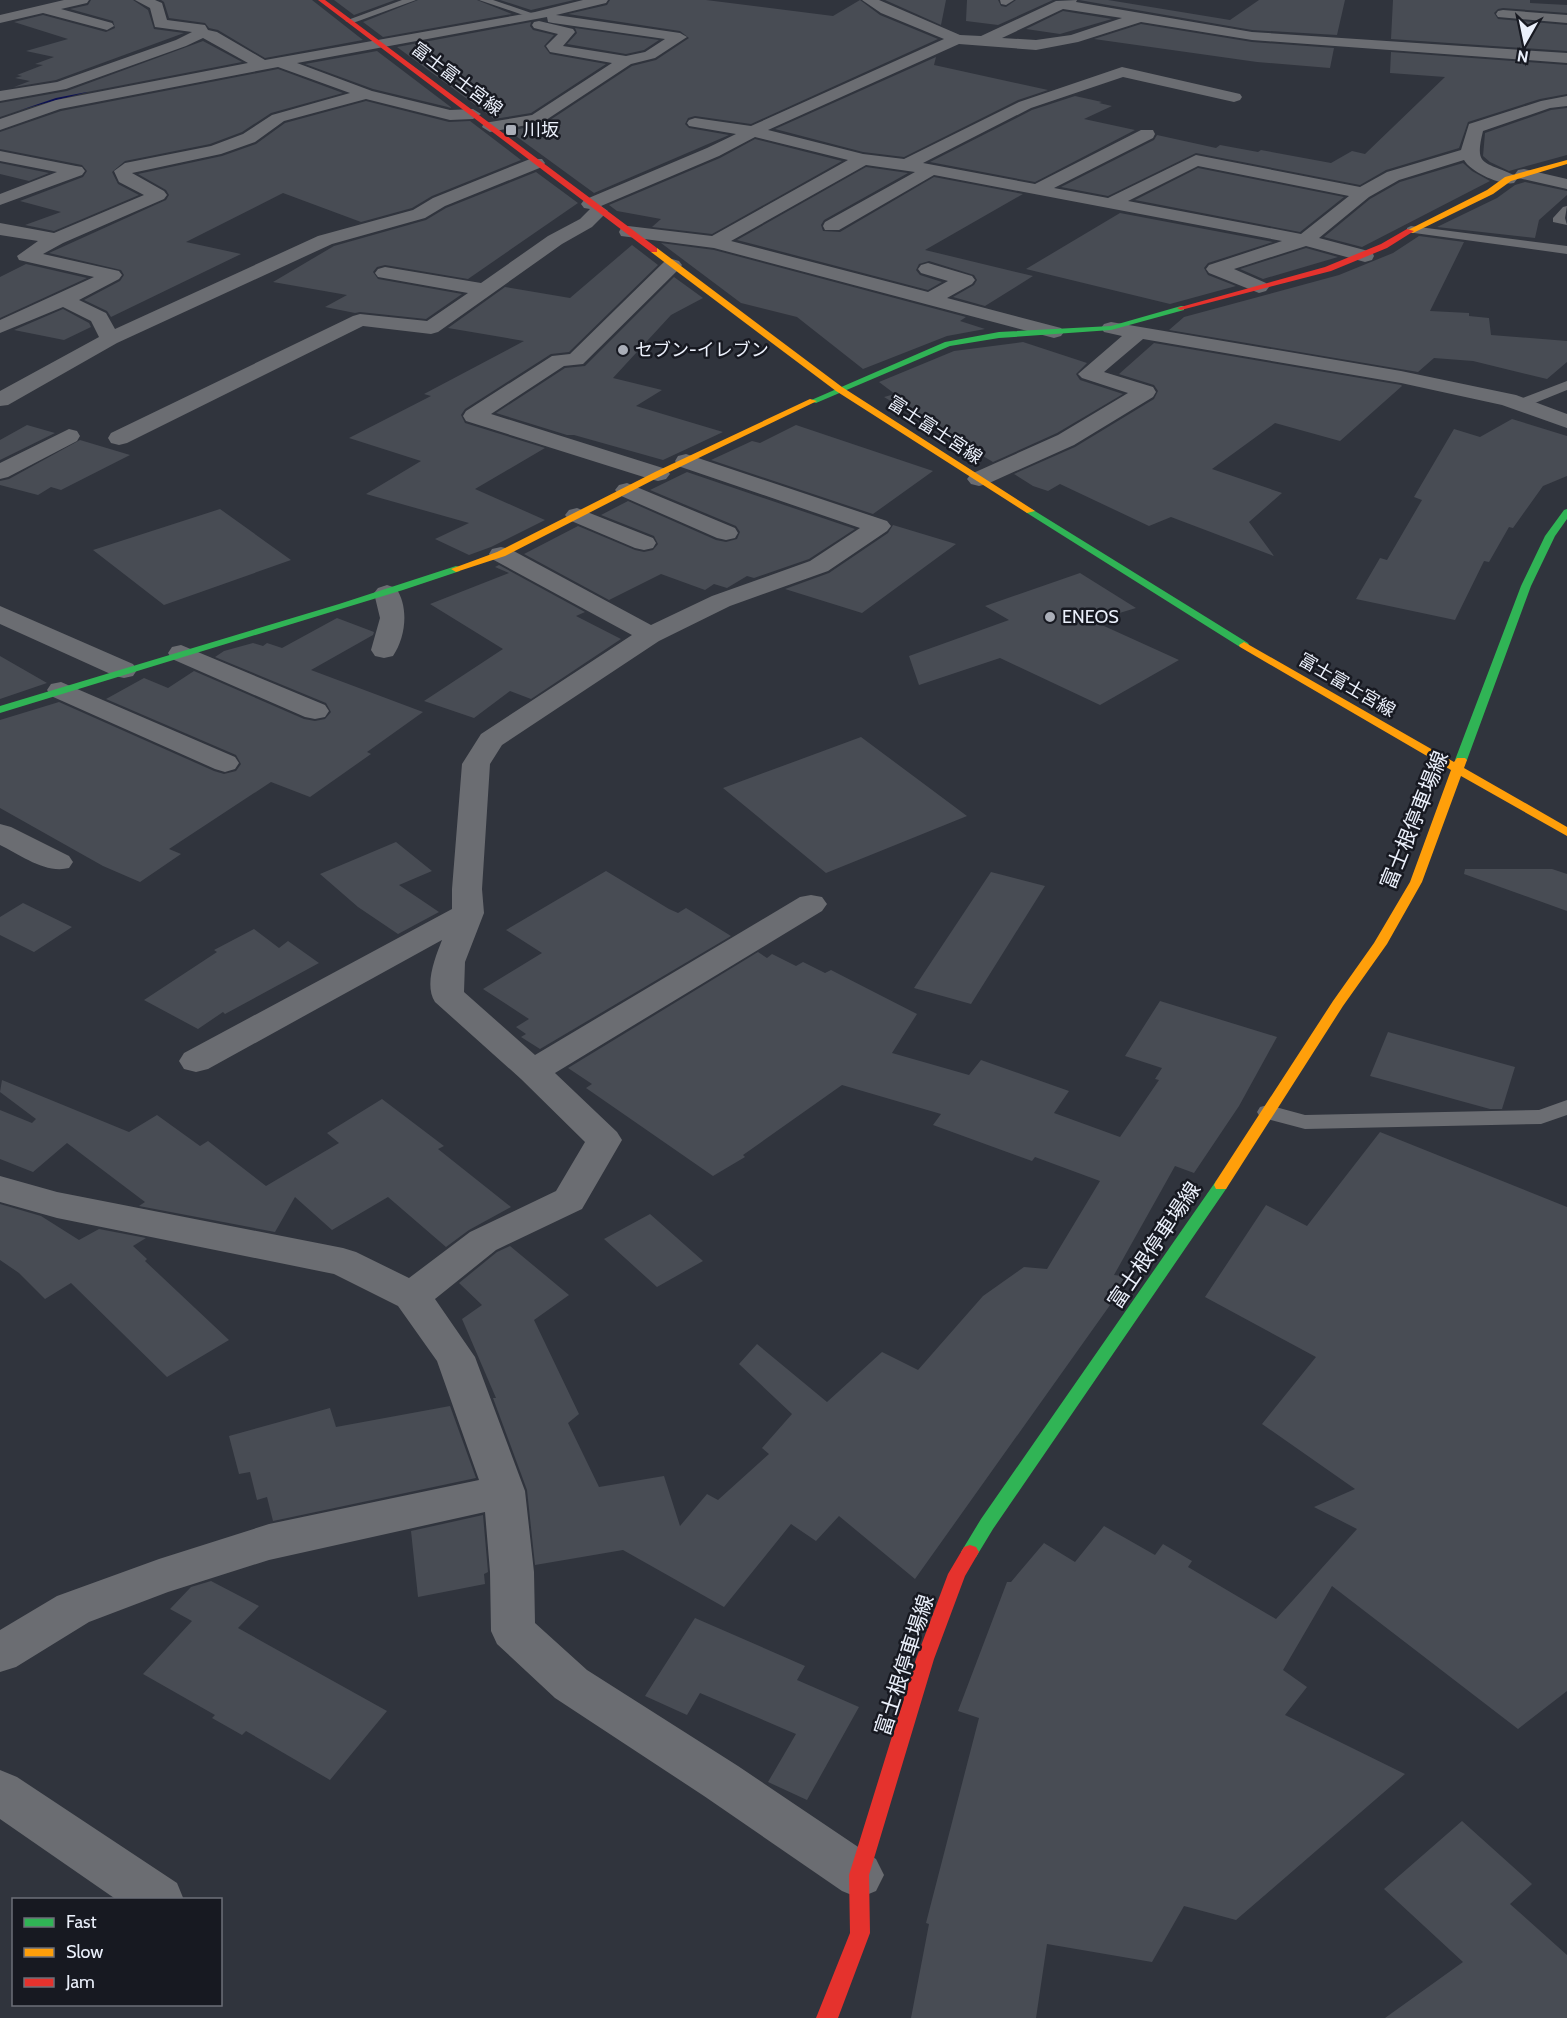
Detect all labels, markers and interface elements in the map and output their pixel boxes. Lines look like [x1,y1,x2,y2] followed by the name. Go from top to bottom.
[1495,12,1555,72] north arrow
[407,38,507,120] street label: 富士富士宮線
[1516,46,1530,67] text: N
[523,119,559,141] place label: 川坂
[504,123,518,137] marker: 川坂
[635,339,769,361] place label: セブン-イレブン
[616,343,630,357] marker: セブン-イレブン
[884,391,986,469] street label: 富士富士宮線
[1062,606,1119,628] place label: ENEOS
[1043,610,1057,624] marker: ENEOS
[1295,648,1399,722] street label: 富士富士宮線
[1375,747,1453,893] street label: 富士根停車場線
[1103,1177,1205,1313] street label: 富士根停車場線
[869,1591,939,1739] street label: 富士根停車場線
[12,1898,222,2006] legend
[66,1911,97,1933] text: Fast
[66,1941,103,1963] text: Slow
[65,1971,95,1993] text: Jam

